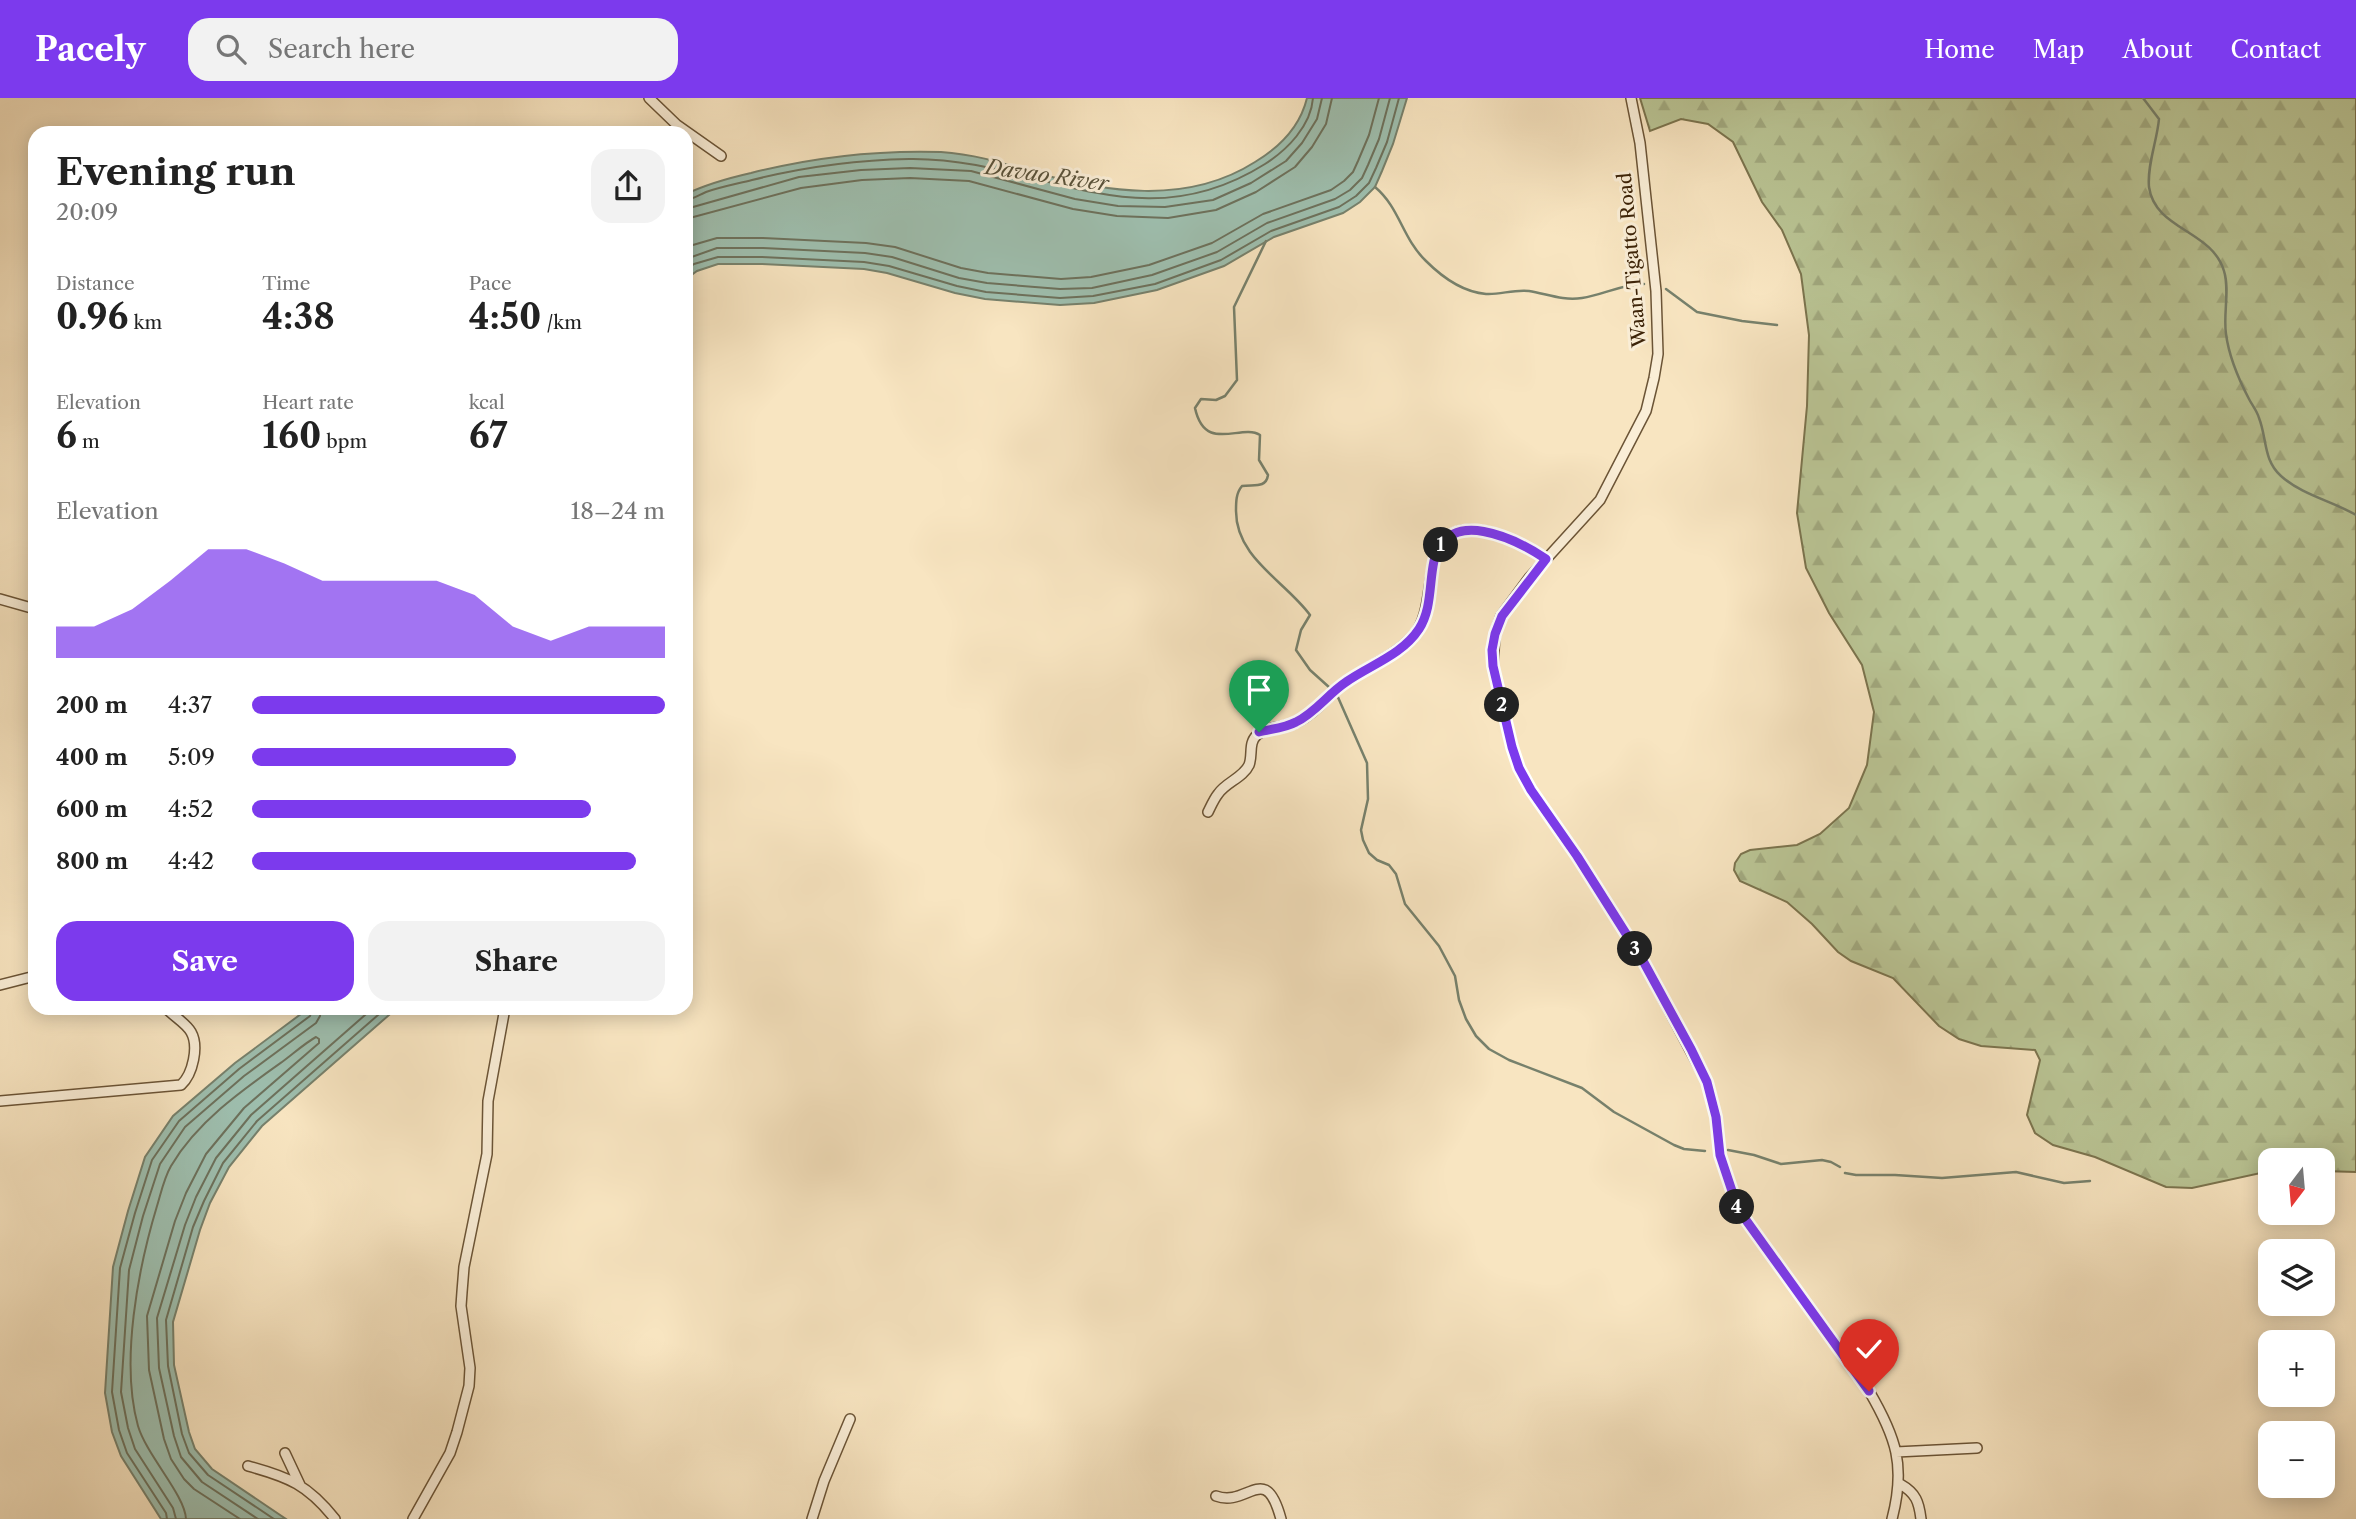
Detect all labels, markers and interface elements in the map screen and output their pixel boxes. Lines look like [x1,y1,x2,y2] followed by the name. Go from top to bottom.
[188,18,678,81] search box
[35,29,146,70] text: Pacely
[212,30,250,68] icon: search
[268,33,415,65] text: Search here
[1924,35,1995,64] text: Home
[2033,35,2084,64] text: Map
[2122,35,2193,64] text: About
[2231,35,2321,64] text: Contact
[56,148,296,195] text: Evening run
[591,149,665,223] button: share
[982,154,1111,196] water label: Davao River
[1613,171,1651,349] street label: Waan-Tigatto Road
[56,198,118,226] text: 20:09
[56,272,135,295] text: Distance
[262,272,310,295] text: Time
[469,272,512,295] text: Pace
[56,295,129,338] text: 0.96
[262,295,335,338] text: 4:38
[469,295,541,338] text: 4:50
[129,311,162,334] text: km
[541,311,582,334] text: /km
[56,391,141,414] text: Elevation
[262,391,354,414] text: Heart rate
[469,391,505,414] text: kcal
[56,414,77,457] text: 6
[262,414,321,457] text: 160
[469,414,507,457] text: 67
[77,430,100,453] text: m
[321,430,367,453] text: bpm
[56,497,159,525] text: Elevation
[571,497,665,525] text: 18–24 m
[1424,528,1458,562] pin: 1
[1436,533,1445,556] text: 1
[1229,660,1289,732] pin
[1240,671,1278,709] icon: arrive
[1484,688,1520,722] pin: 2
[56,691,128,719] text: 200 m
[168,691,212,719] text: 4:37
[1496,693,1507,716] text: 2
[56,743,128,771] text: 400 m
[168,743,215,771] text: 5:09
[56,795,128,823] text: 600 m
[168,795,213,823] text: 4:52
[56,847,128,875] text: 800 m
[168,847,214,875] text: 4:42
[56,921,354,1001] button: Save
[368,921,665,1001] button: Share
[1618,932,1652,966] pin: 3
[1629,937,1640,960] text: 3
[2258,1148,2334,1225] north arrow
[2258,1148,2335,1498] map controls
[1720,1190,1754,1224] pin: 4
[1731,1195,1742,1218] text: 4
[2258,1239,2335,1316] button: layers
[1839,1319,1899,1391] pin
[1850,1330,1888,1368] icon: check
[2258,1330,2335,1407] button: +
[2258,1421,2335,1498] button: −

